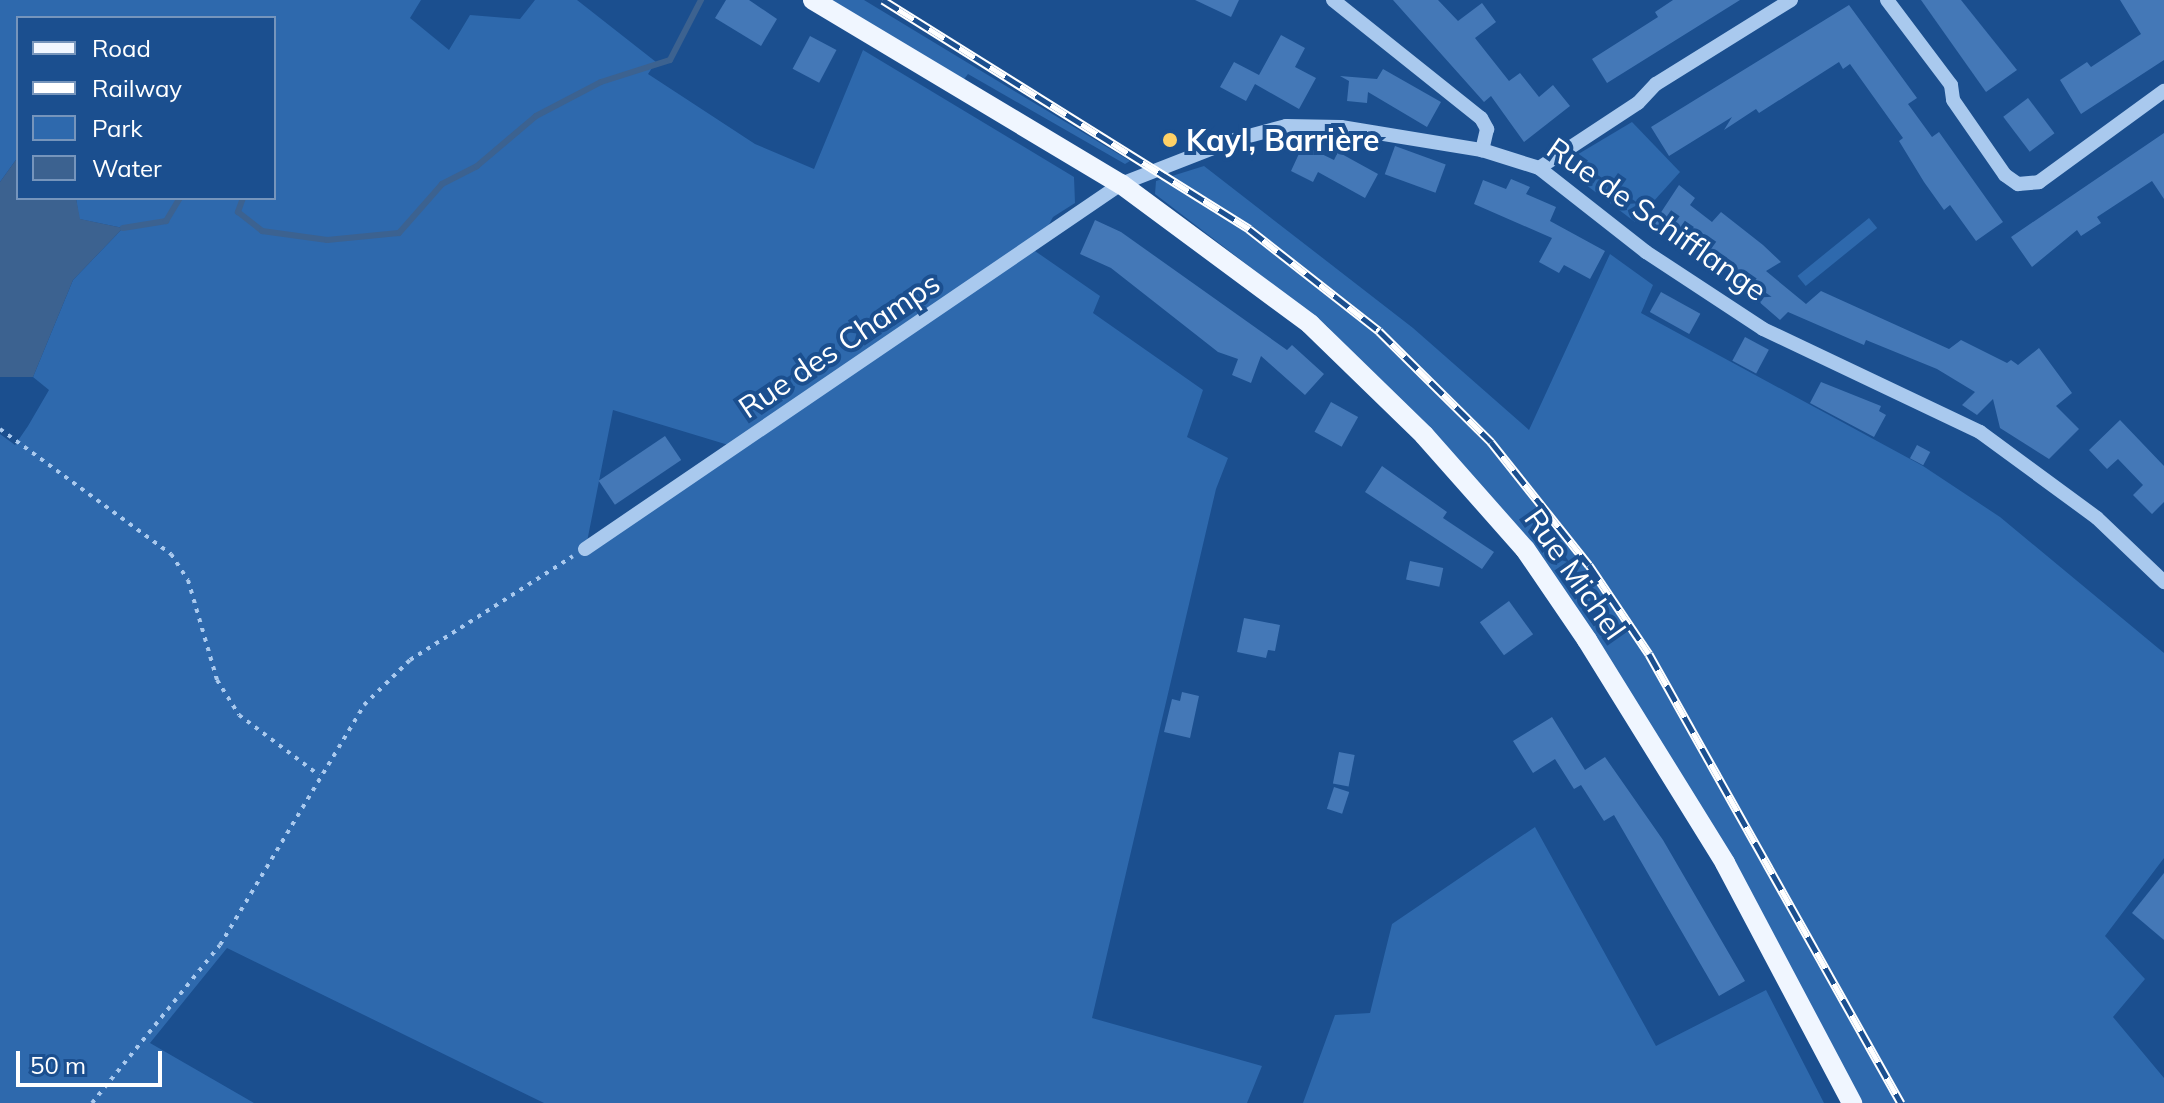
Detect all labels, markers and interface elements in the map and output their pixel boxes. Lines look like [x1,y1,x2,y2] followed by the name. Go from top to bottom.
[16,16,276,200] legend
[92,33,151,63] text: Road
[92,73,182,103] text: Railway
[92,113,143,143] text: Park
[1186,122,1379,158] place label: Kayl, Barrière
[1540,130,1774,308] street label: Rue de Schifflange
[1161,131,1179,149] marker: Kayl, Barrière
[92,153,162,183] text: Water
[732,264,946,426] street label: Rue des Champs
[1517,502,1633,646] street label: Rue Michel
[20,1035,166,1085] scale bar
[30,1050,86,1080] text: 50 m

